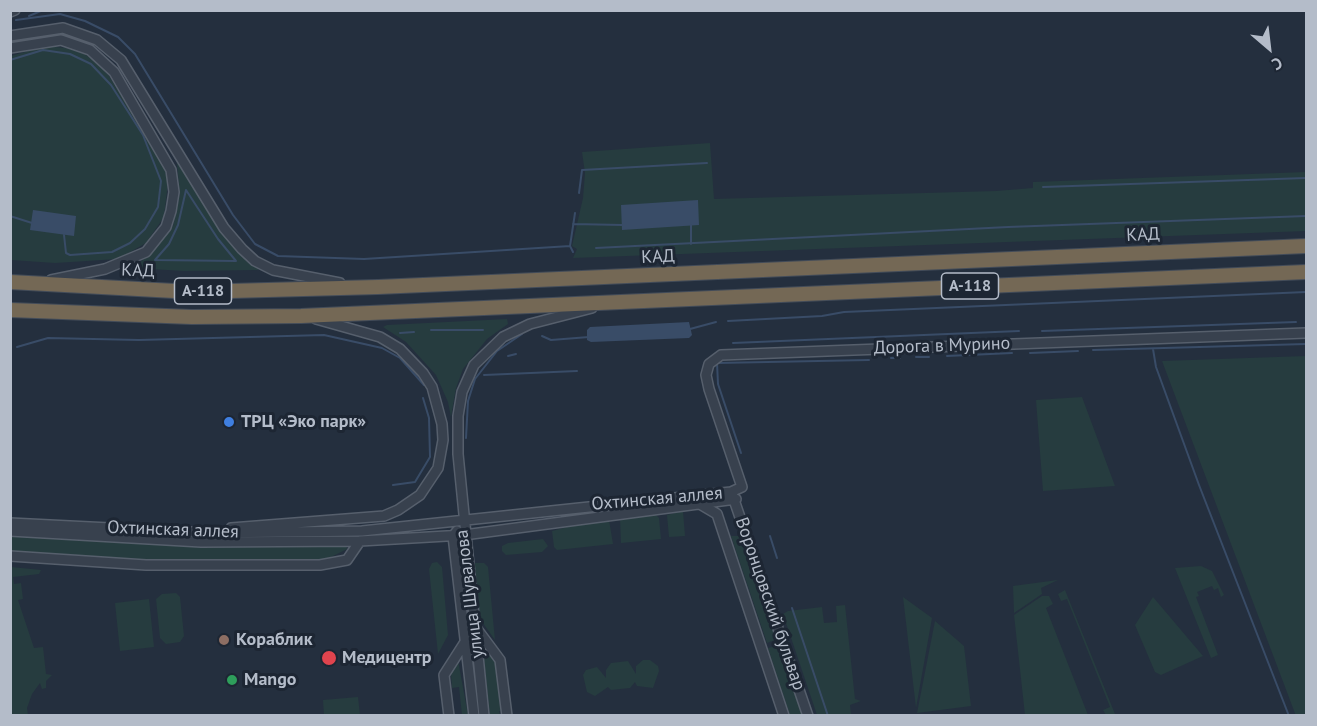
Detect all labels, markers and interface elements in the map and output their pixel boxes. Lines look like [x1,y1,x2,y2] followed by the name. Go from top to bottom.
[1239,18,1299,78] north arrow
[1269,53,1286,75] text: С
[1126,223,1160,247] street label: КАД
[641,245,675,269] street label: КАД
[121,260,155,282] street label: КАД
[942,273,998,299] road number: А-118
[174,278,232,304] road number: А-118
[873,333,1011,359] street label: Дорога в Мурино
[241,411,366,433] place label: ТРЦ «Эко парк»
[222,415,236,429] marker: ТРЦ «Эко парк»
[591,483,723,515] street label: Охтинская аллея
[730,515,810,693] street label: Воронцовский бульвар
[107,517,239,543] street label: Охтинская аллея
[451,529,489,659] street label: улица Шувалова
[236,629,312,651] place label: Кораблик
[217,633,231,647] marker: Кораблик
[342,647,431,669] place label: Медицентр
[320,649,338,667] marker: Медицентр
[244,669,296,691] place label: Mango
[225,673,239,687] marker: Mango

